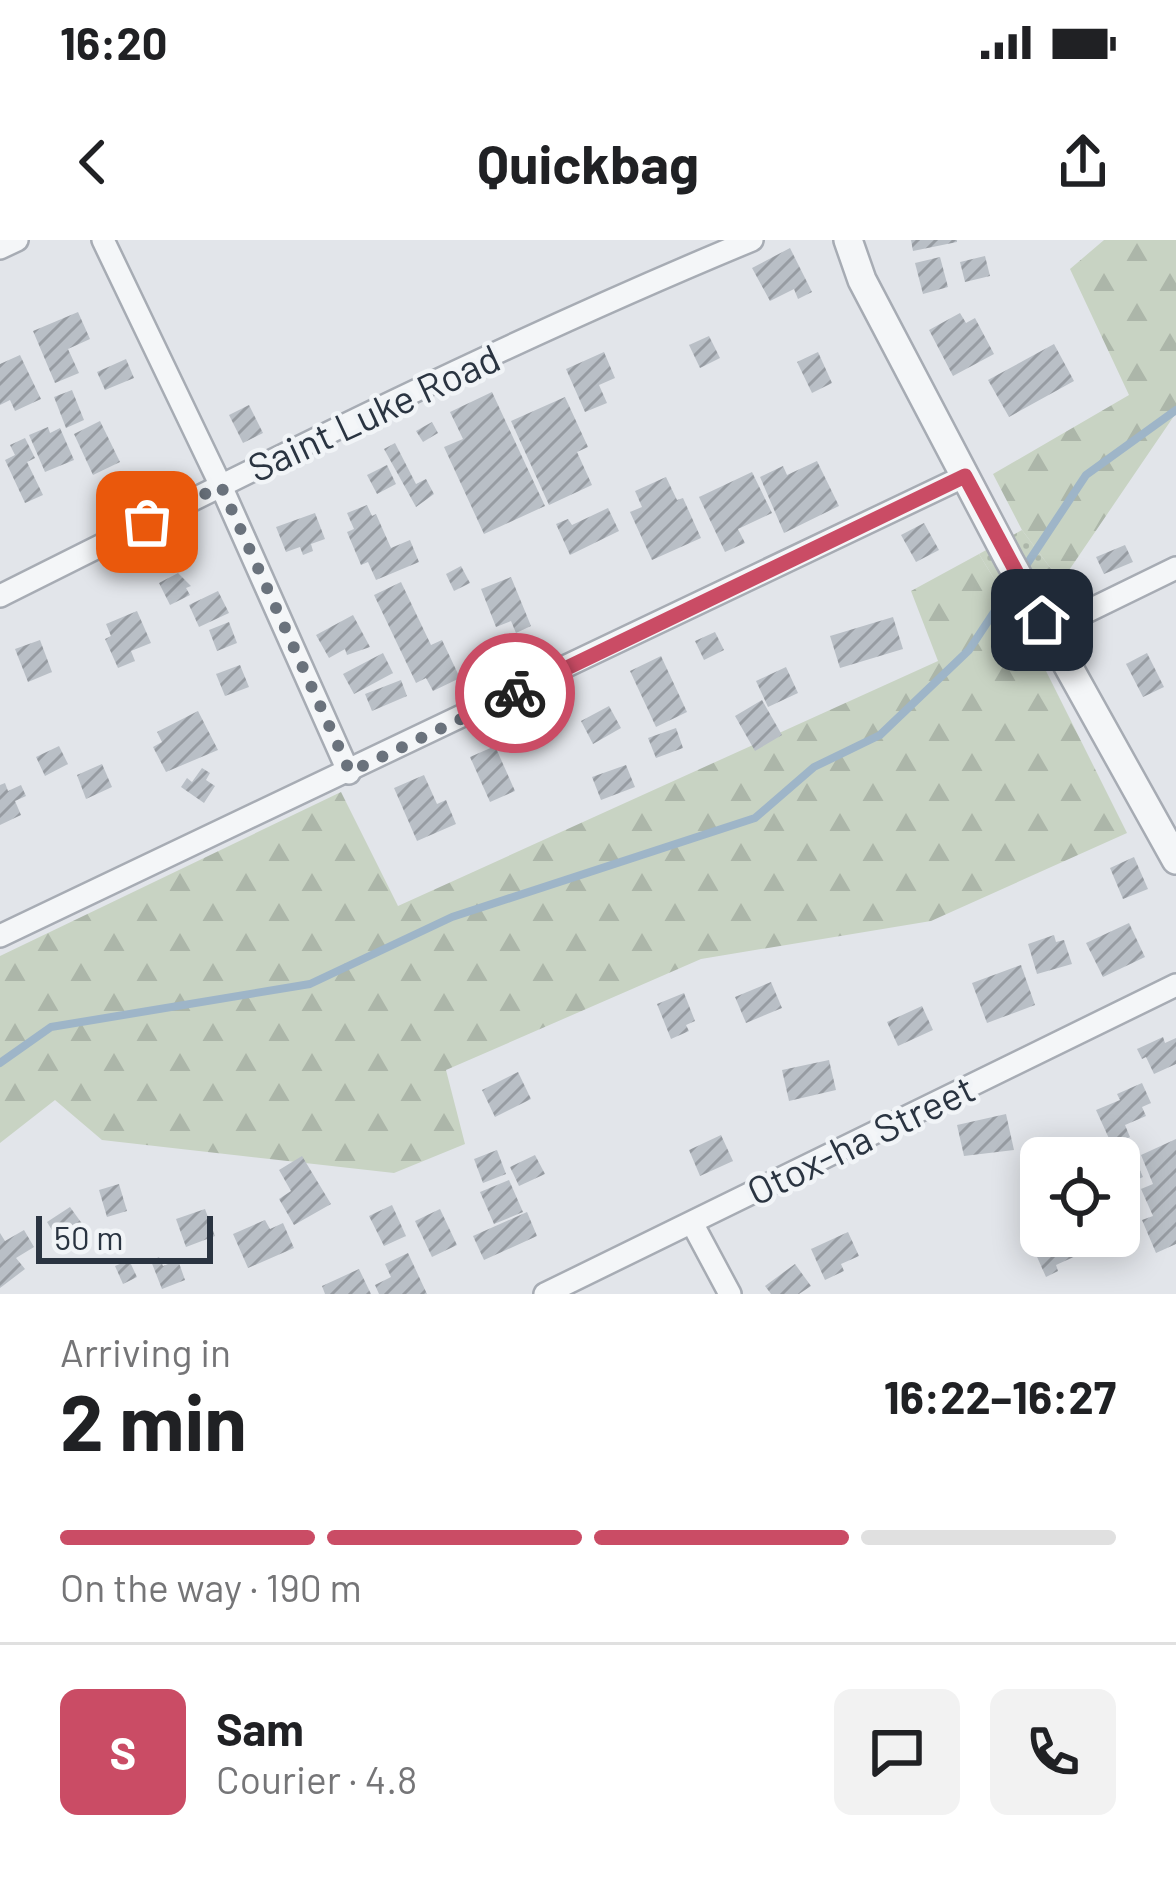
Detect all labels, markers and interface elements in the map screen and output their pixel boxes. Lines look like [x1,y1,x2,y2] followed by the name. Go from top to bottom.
[60,15,167,69] text: 16:20
[60,129,126,195] icon: back
[1050,129,1116,195] icon: share
[477,130,699,195] text: Quickbag
[240,333,507,490] street label: Saint Luke Road
[96,471,198,573] pin
[114,489,180,555] icon: bag
[991,569,1093,671] pin
[1009,587,1075,653] icon: home
[455,633,575,753] courier
[482,660,548,726] icon: bike
[739,1063,982,1214] street label: Otox-ha Street
[1020,1137,1140,1257] map controls
[1020,1137,1140,1257] button: locate
[36,1210,213,1263] scale bar
[54,1217,124,1257] text: 50 m
[60,1328,231,1375] text: Arriving in
[884,1369,1116,1423] text: 16:22–16:27
[60,1373,247,1467] text: 2 min
[60,1563,362,1610] text: On the way · 190 m
[834,1689,960,1815] button: chat
[990,1689,1116,1815] button: phone
[216,1701,304,1755] text: Sam
[110,1725,136,1779] text: S
[216,1755,417,1802] text: Courier · 4.8

